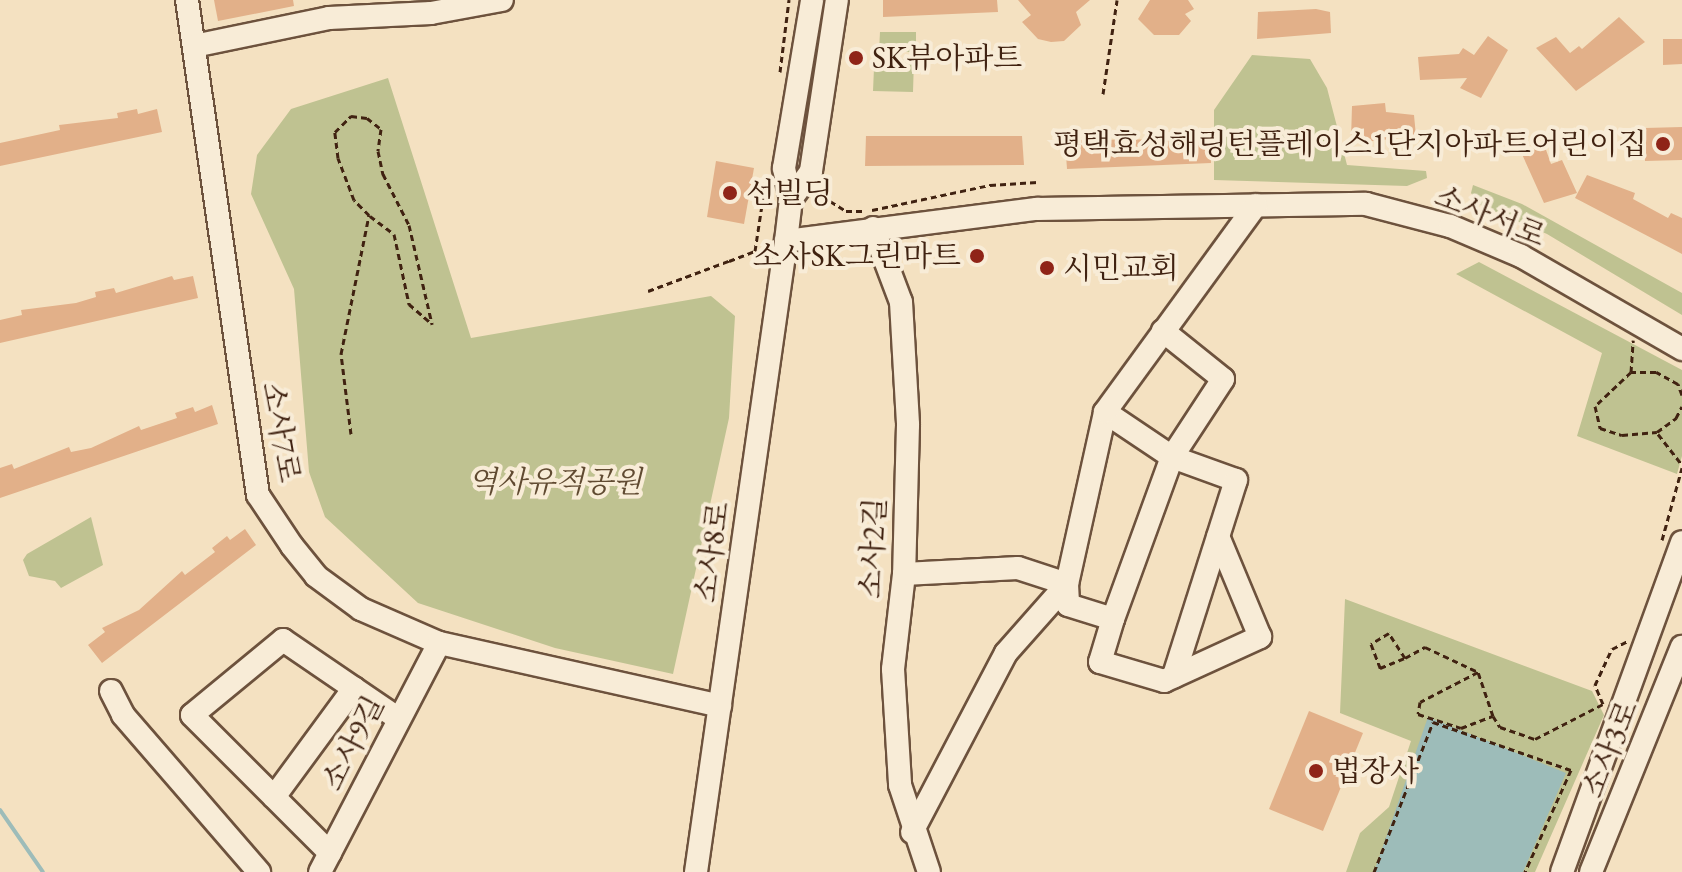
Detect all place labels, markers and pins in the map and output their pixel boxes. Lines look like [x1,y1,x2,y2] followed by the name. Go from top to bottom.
[872,40,1022,76] place label: SK뷰아파트
[847,49,865,67] marker: SK뷰아파트
[1053,126,1647,162] place label: 평택효성해링턴플레이스1단지아파트어린이집
[1654,135,1672,153] marker: 평택효성해링턴플레이스1단지아파트어린이집
[746,175,833,211] place label: 선빌딩
[721,184,739,202] marker: 선빌딩
[753,238,961,274] place label: 소사SK그린마트
[968,247,986,265] marker: 소사SK그린마트
[1063,250,1179,286] place label: 시민교회
[1038,259,1056,277] marker: 시민교회
[1332,753,1419,789] place label: 법장사
[1307,762,1325,780] marker: 법장사

